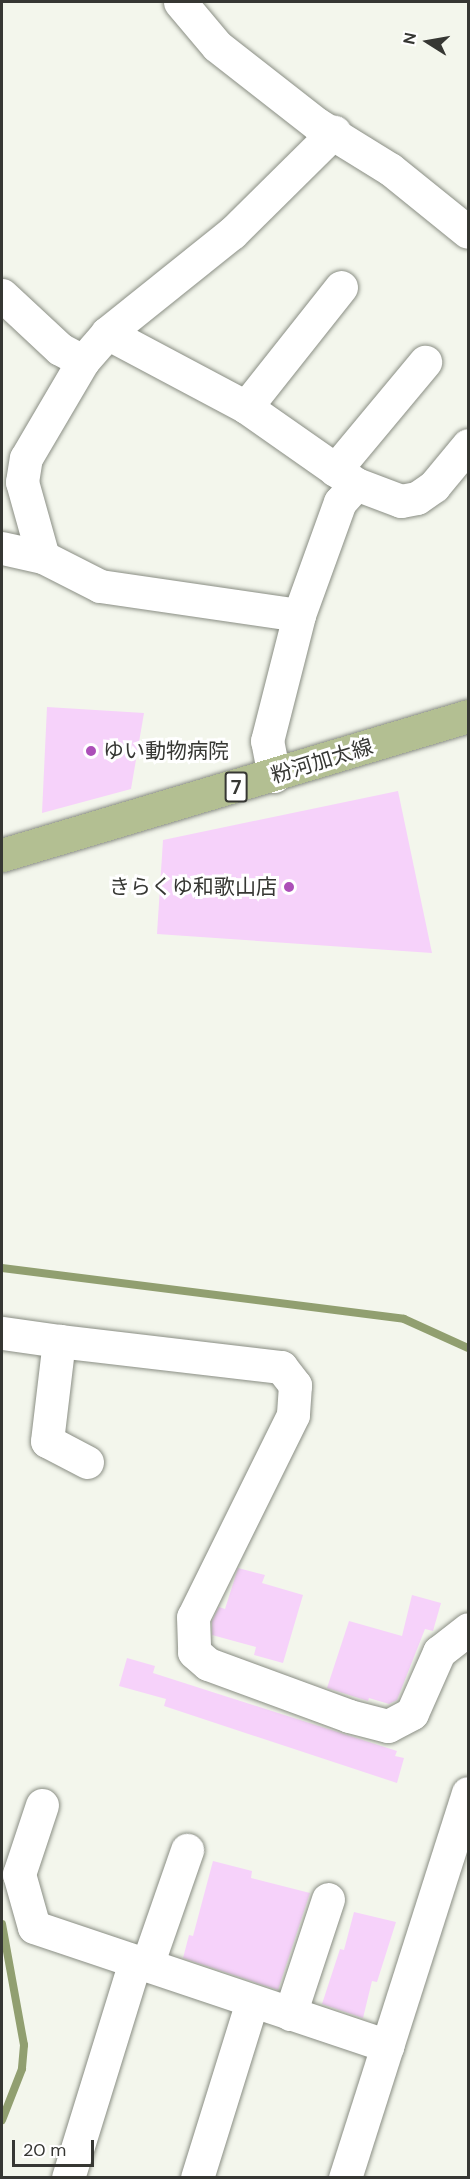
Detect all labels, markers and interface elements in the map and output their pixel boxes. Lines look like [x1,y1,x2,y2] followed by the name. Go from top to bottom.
[398,12,458,72] north arrow
[398,31,421,46] text: N
[268,734,376,788] street label: 粉河加太線
[103,738,229,764] place label: ゆい動物病院
[84,744,98,758] marker: ゆい動物病院
[224,770,248,804] road number: 7
[109,874,277,900] place label: きらくゆ和歌山店
[282,880,296,894] marker: きらくゆ和歌山店
[15,2128,98,2166] scale bar
[23,2138,66,2162] text: 20 m

